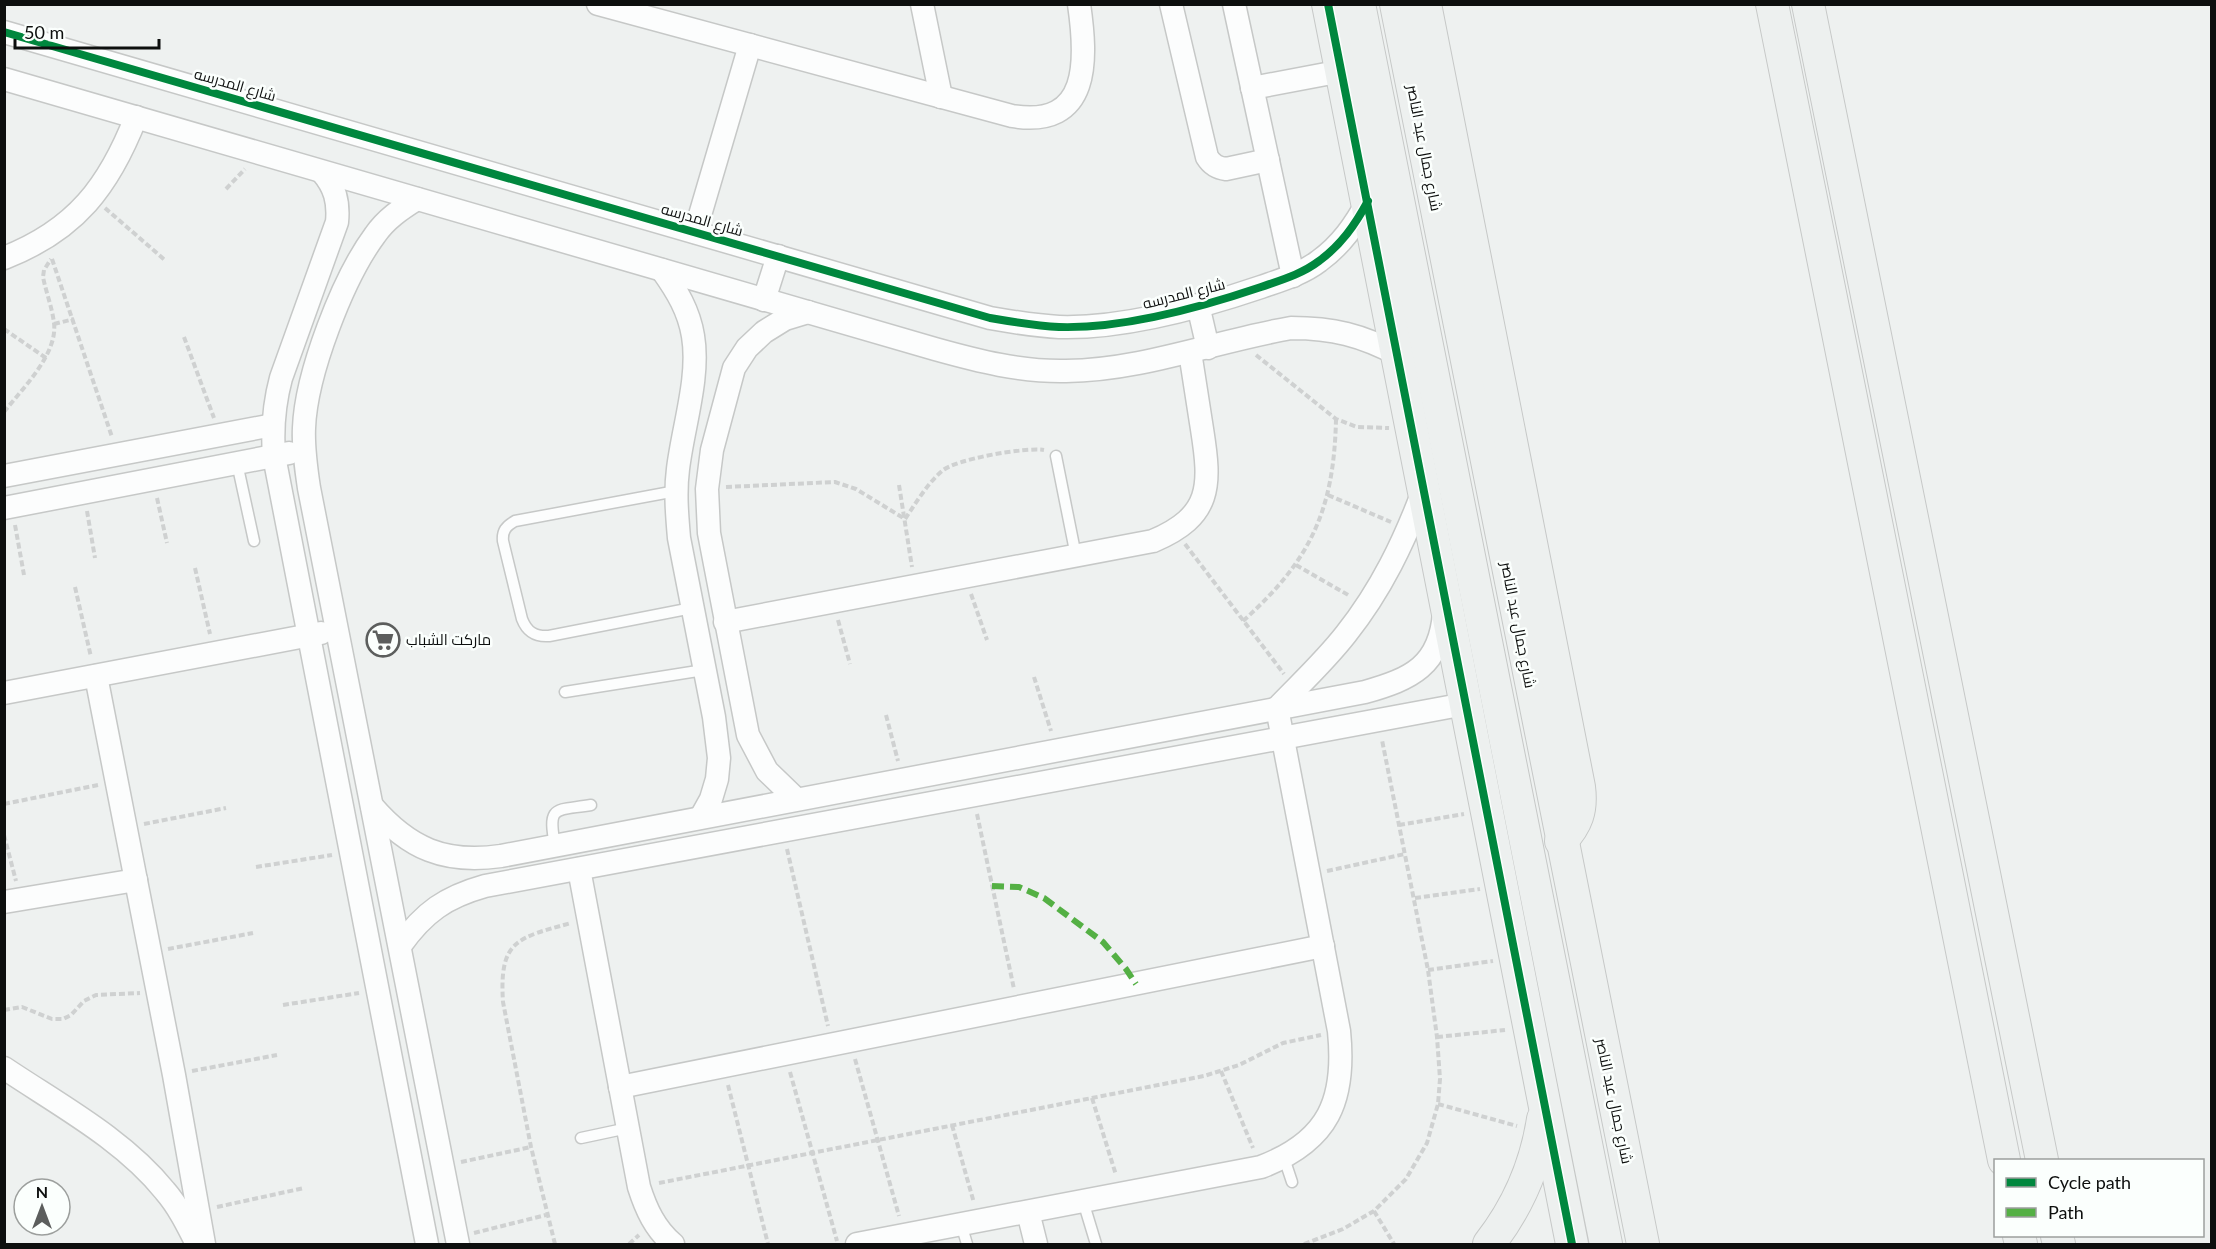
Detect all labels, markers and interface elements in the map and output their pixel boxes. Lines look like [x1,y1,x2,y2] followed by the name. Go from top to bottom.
[15,12,159,50] scale bar
[24,21,64,43] text: 50 m
[191,64,278,107] street label: شارع المدرسه
[1401,82,1446,213] street label: شارع جمال عبد الناصر
[658,199,745,242] street label: شارع المدرسه
[1141,274,1228,315] street label: شارع المدرسه
[1495,559,1540,690] street label: شارع جمال عبد الناصر
[365,622,401,658] supermarket icon: ماركت الشباب
[406,630,491,649] place label: ماركت الشباب
[1590,1035,1637,1166] street label: شارع جمال عبد الناصر
[1994,1159,2204,1237] legend
[2048,1171,2131,1193] text: Cycle path
[12,1177,72,1237] north arrow
[36,1182,48,1201] text: N
[2048,1201,2084,1223] text: Path

